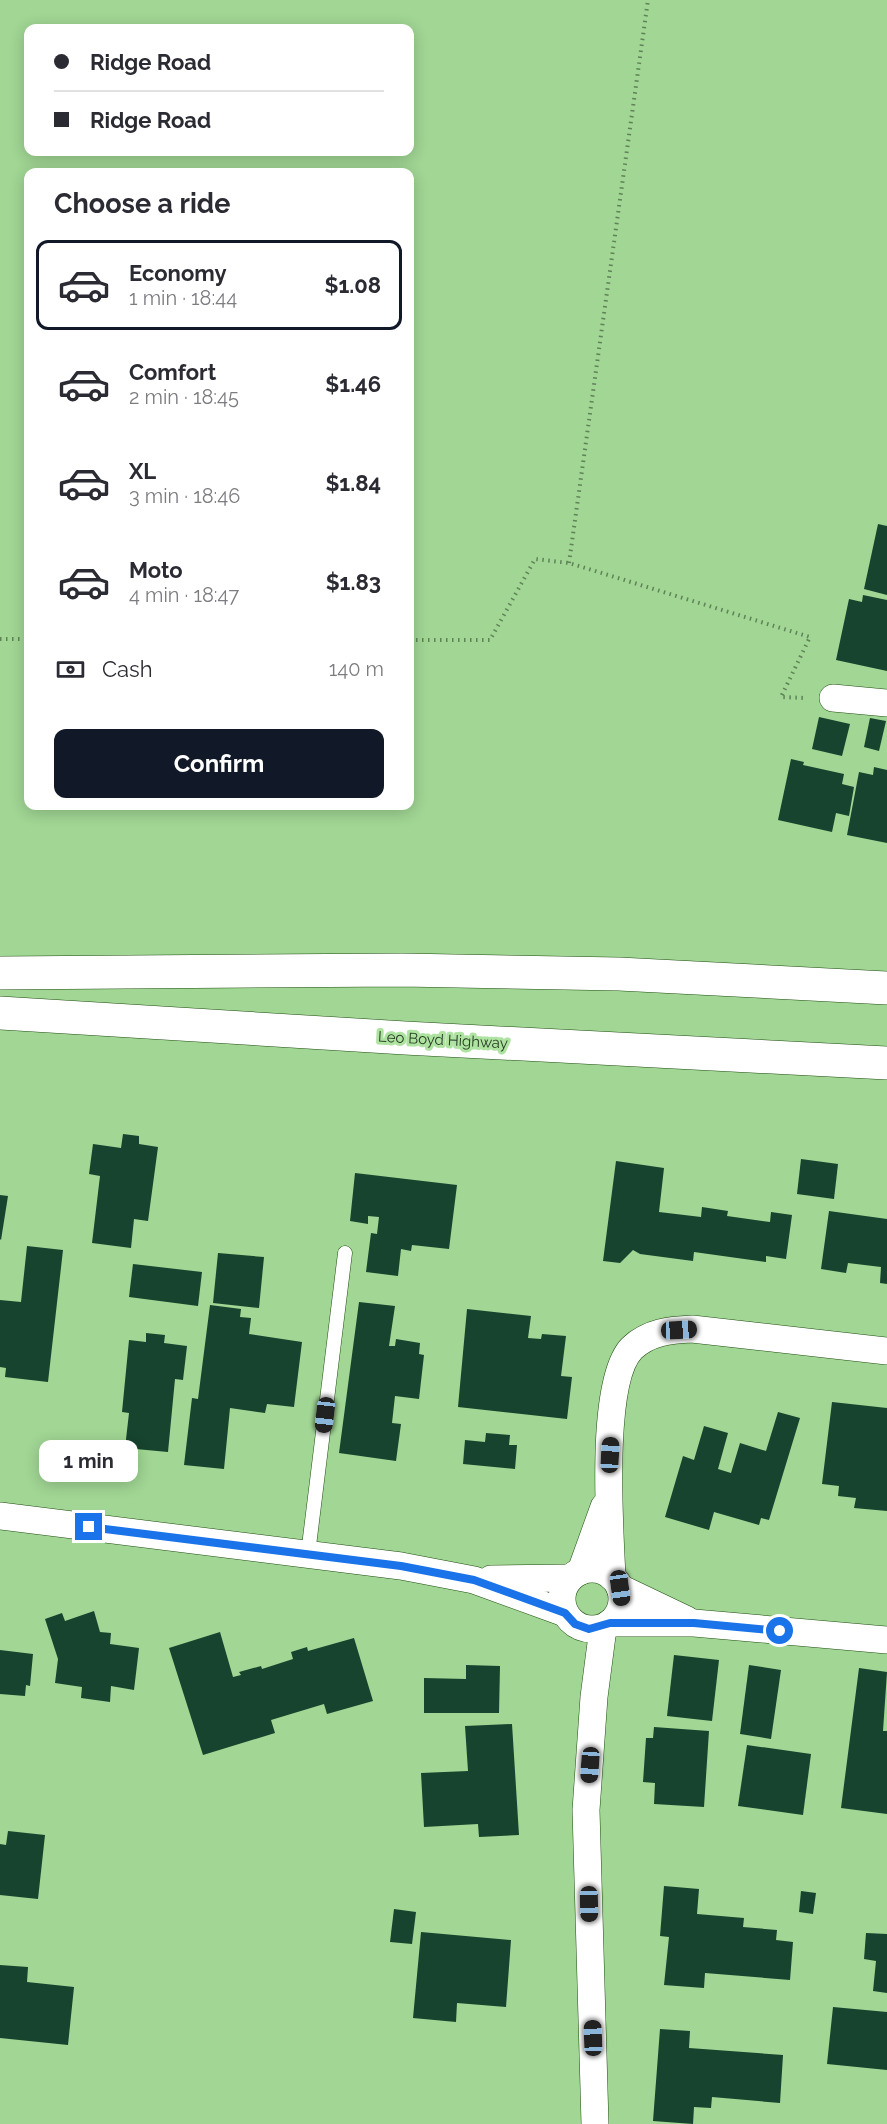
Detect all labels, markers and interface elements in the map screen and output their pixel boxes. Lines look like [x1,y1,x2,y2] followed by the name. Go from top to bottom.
[90,49,211,75] text: Ridge Road
[90,107,211,133] text: Ridge Road
[54,188,230,219] text: Choose a ride
[57,258,111,312] icon: car
[129,260,227,286] text: Economy
[324,272,381,298] text: $1.08
[129,286,237,310] text: 1 min · 18:44
[57,357,111,411] icon: car
[129,359,216,385] text: Comfort
[325,371,381,397] text: $1.46
[129,385,239,409] text: 2 min · 18:45
[57,456,111,510] icon: car
[129,458,156,484] text: XL
[325,470,381,496] text: $1.84
[129,484,240,508] text: 3 min · 18:46
[57,555,111,609] icon: car
[129,557,183,583] text: Moto
[326,569,381,595] text: $1.83
[129,583,239,607] text: 4 min · 18:47
[54,653,87,686] icon: cash
[102,656,153,682] text: Cash
[329,657,384,681] text: 140 m
[54,729,384,798] button: Confirm
[378,1028,508,1052] street label: Leo Boyd Highway
[661,1320,697,1340] car
[314,1396,336,1434] car
[600,1437,620,1473] car
[40,1440,138,1482] callout: 1 min
[63,1449,114,1473] text: 1 min
[75,1513,102,1540] route end
[609,1569,631,1607] car
[766,1617,793,1644] route start
[580,1746,600,1784] car
[580,1886,598,1922] car
[583,2020,603,2056] car

